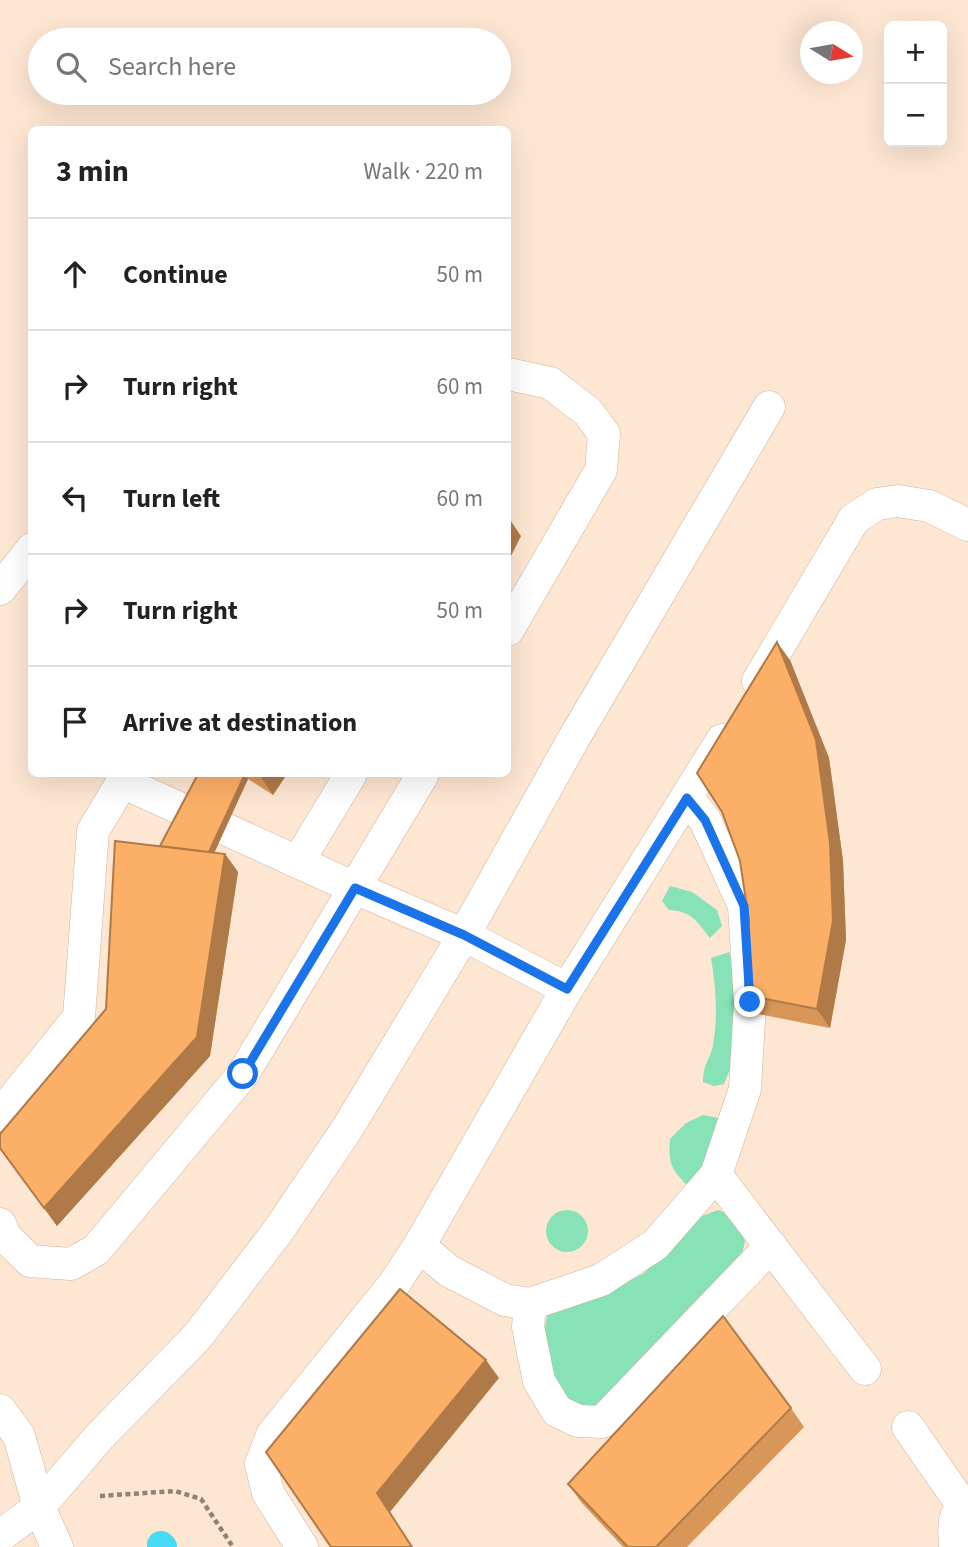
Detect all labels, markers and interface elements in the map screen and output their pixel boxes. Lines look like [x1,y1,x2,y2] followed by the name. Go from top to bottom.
[800,21,863,84] north arrow
[884,21,947,147] map controls
[884,21,947,84] button: +
[28,28,511,105] search box
[52,48,90,86] icon: search
[108,48,236,85] text: Search here
[884,84,947,147] button: −
[56,150,129,193] text: 3 min
[364,155,483,188] text: Walk · 220 m
[56,255,94,293] icon: ahead
[123,256,228,293] text: Continue
[436,258,483,291] text: 50 m
[56,367,94,405] icon: right
[123,368,238,405] text: Turn right
[436,370,483,403] text: 60 m
[56,479,94,517] icon: left
[123,480,220,517] text: Turn left
[436,482,483,515] text: 60 m
[56,591,94,629] icon: right
[123,592,238,629] text: Turn right
[436,594,483,627] text: 50 m
[56,703,94,741] icon: arrive
[123,704,357,741] text: Arrive at destination
[734,986,765,1017] route end
[227,1058,258,1089] route start

